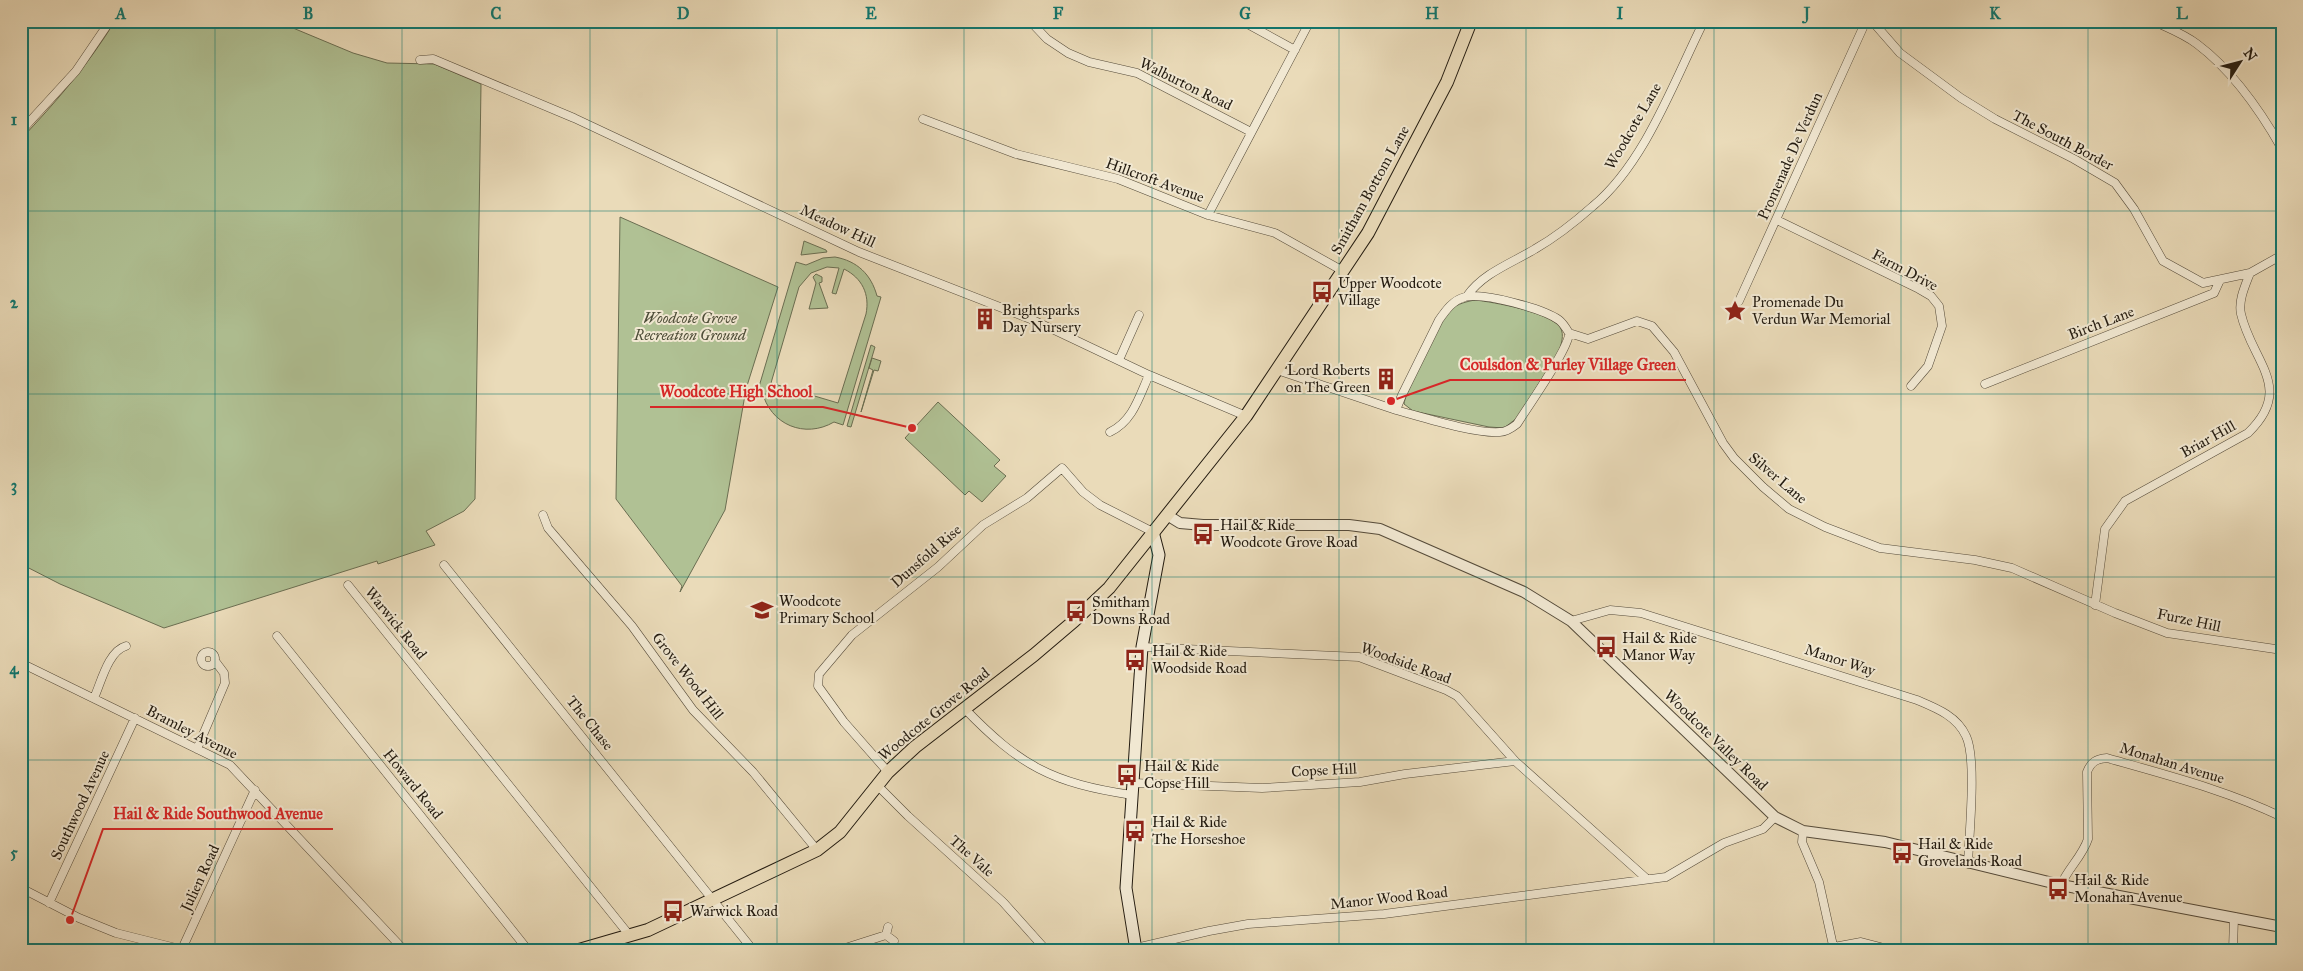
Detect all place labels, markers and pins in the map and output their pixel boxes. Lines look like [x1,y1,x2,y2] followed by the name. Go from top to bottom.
[1337,274,1442,309] place label: Upper Woodcote Village
[1309,279,1335,305] bus stop icon: Upper Woodcote Village
[1751,293,1892,328] place label: Promenade Du Verdun War Memorial
[1722,298,1748,324] place icon: Promenade Du Verdun War Memorial
[1002,301,1082,336] place label: Brightsparks Day Nursery
[972,306,998,332] building icon: Brightsparks Day Nursery
[1450,349,1686,380] callout: Coulsdon & Purley Village Green
[1286,361,1370,396] place label: Lord Roberts on The Green
[1373,366,1399,392] building icon: Lord Roberts on The Green
[650,376,823,407] callout: Woodcote High School
[1220,516,1358,551] place label: Hail & Ride Woodcote Grove Road
[1190,521,1216,547] bus stop icon: Hail & Ride Woodcote Grove Road
[779,592,876,627] place label: Woodcote Primary School
[1092,593,1171,628] place label: Smitham Downs Road
[749,597,775,623] school or university icon: Woodcote Primary School
[1063,598,1089,624] bus stop icon: Smitham Downs Road
[1622,629,1697,664] place label: Hail & Ride Manor Way
[1593,634,1619,660] bus stop icon: Hail & Ride Manor Way
[1152,642,1247,677] place label: Hail & Ride Woodside Road
[1122,647,1148,673] bus stop icon: Hail & Ride Woodside Road
[1144,757,1219,792] place label: Hail & Ride Copse Hill
[1114,762,1140,788] bus stop icon: Hail & Ride Copse Hill
[103,798,333,829] callout: Hail & Ride Southwood Avenue
[1152,813,1245,848] place label: Hail & Ride The Horseshoe
[1122,818,1148,844] bus stop icon: Hail & Ride The Horseshoe
[1918,835,2022,870] place label: Hail & Ride Grovelands Road
[1889,840,1915,866] bus stop icon: Hail & Ride Grovelands Road
[2074,871,2182,906] place label: Hail & Ride Monahan Avenue
[2045,876,2071,902] bus stop icon: Hail & Ride Monahan Avenue
[660,898,686,924] bus stop icon: Warwick Road
[690,902,778,920] place label: Warwick Road

